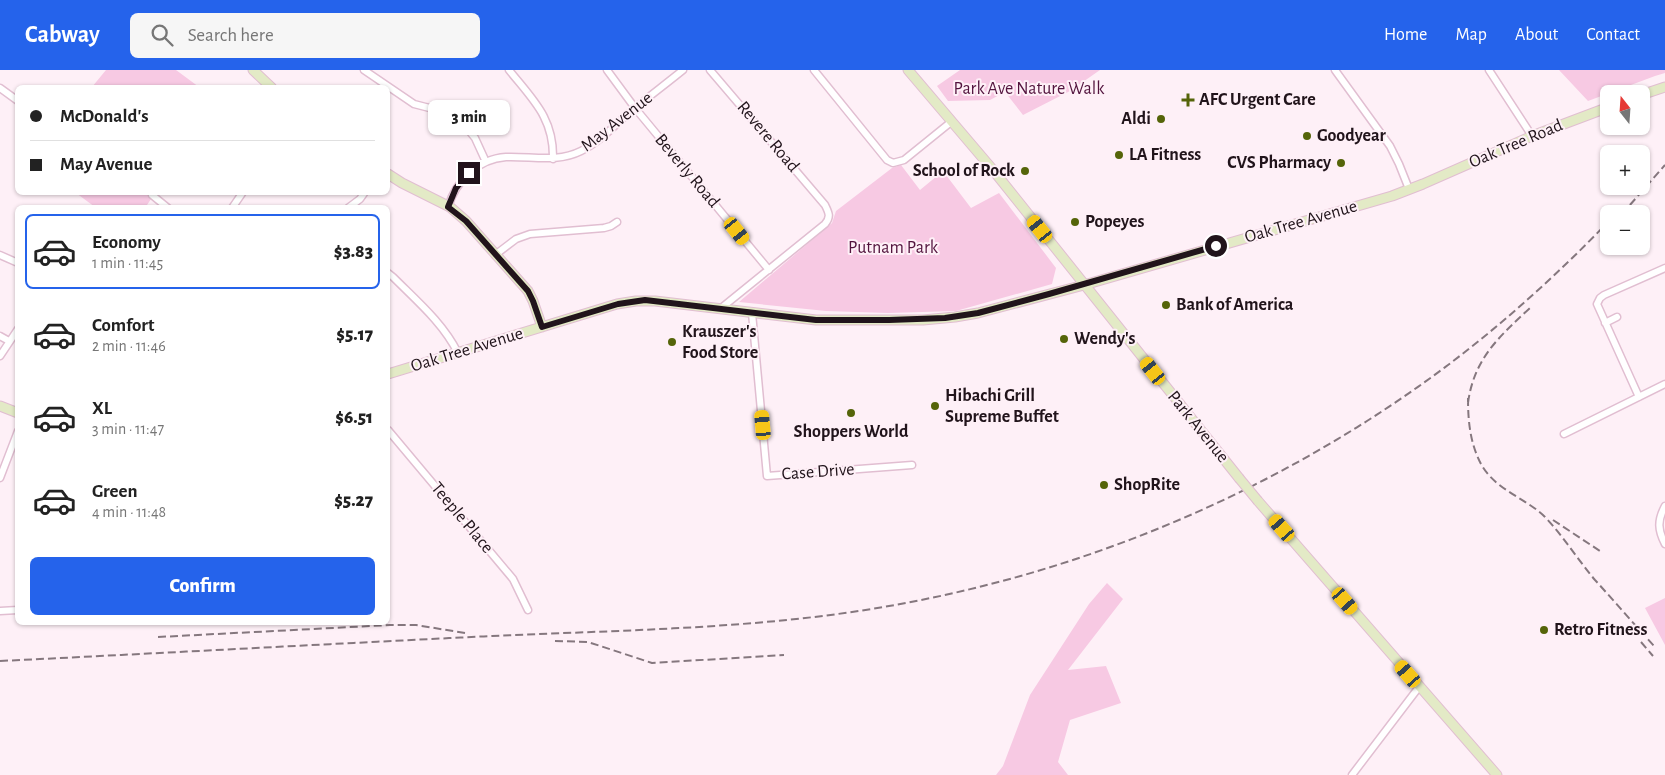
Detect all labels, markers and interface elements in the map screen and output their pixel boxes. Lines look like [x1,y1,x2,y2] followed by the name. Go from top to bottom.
[130,13,480,58] search box
[148,21,176,49] icon: search
[25,23,100,47] text: Cabway
[188,26,274,45] text: Search here
[1384,26,1427,44] text: Home
[1455,26,1487,44] text: Map
[1515,26,1558,44] text: About
[1586,26,1640,44] text: Contact
[954,80,1105,98] park label: Park Ave Nature Walk
[1600,85,1650,135] north arrow
[1600,85,1650,255] map controls
[578,89,656,155] street label: May Avenue
[1199,91,1316,109] place label: AFC Urgent Care
[1181,93,1195,107] marker: AFC Urgent Care
[733,98,803,176] street label: Revere Road
[428,101,510,136] callout: 3 min
[60,107,149,126] text: McDonald's
[451,109,487,125] text: 3 min
[1121,110,1151,128] place label: Aldi
[1155,113,1167,125] marker: Aldi
[1467,116,1565,172] street label: Oak Tree Road
[1317,127,1387,145] place label: Goodyear
[1301,130,1313,142] marker: Goodyear
[651,131,723,211] street label: Beverly Road
[1600,145,1650,195] button: +
[1129,146,1201,164] place label: LA Fitness
[1113,149,1125,161] marker: LA Fitness
[1227,154,1332,172] place label: CVS Pharmacy
[60,155,152,174] text: May Avenue
[1335,157,1347,169] marker: CVS Pharmacy
[458,162,480,184] route end
[913,162,1015,180] place label: School of Rock
[1019,165,1031,177] marker: School of Rock
[1243,197,1359,247] street label: Oak Tree Avenue
[1600,205,1650,255] button: −
[1024,213,1055,245] car
[1085,213,1144,231] place label: Popeyes
[721,215,752,247] car
[1069,216,1081,228] marker: Popeyes
[32,229,77,274] icon: car
[92,233,161,252] text: Economy
[1205,235,1227,257] route start
[848,239,939,257] park label: Putnam Park
[334,242,373,261] text: $3.83
[92,255,163,271] text: 1 min · 11:45
[1176,296,1294,314] place label: Bank of America
[1160,299,1172,311] marker: Bank of America
[32,312,77,357] icon: car
[92,316,154,335] text: Comfort
[682,323,758,362] place label: Krauszer's Food Store
[409,324,525,376] street label: Oak Tree Avenue
[336,325,373,344] text: $5.17
[1074,330,1136,348] place label: Wendy's
[1058,333,1070,345] marker: Wendy's
[666,336,678,348] marker: Krauszer's Food Store
[92,338,166,354] text: 2 min · 11:46
[1137,355,1168,387] car
[945,387,1059,426] place label: Hibachi Grill Supreme Buffet
[1164,388,1232,466] street label: Park Avenue
[32,395,77,440] icon: car
[92,399,112,418] text: XL
[929,400,941,412] marker: Hibachi Grill Supreme Buffet
[845,407,857,419] marker: Shoppers World
[335,408,373,427] text: $6.51
[754,409,771,441] car
[92,421,164,437] text: 3 min · 11:47
[794,423,909,441] place label: Shoppers World
[781,460,855,484] street label: Case Drive
[1114,476,1180,494] place label: ShopRite
[32,478,77,523] icon: car
[427,479,497,557] street label: Teeple Place
[1098,479,1110,491] marker: ShopRite
[92,482,138,501] text: Green
[334,491,373,510] text: $5.27
[92,504,166,520] text: 4 min · 11:48
[1266,512,1297,544] car
[30,557,375,615] button: Confirm
[1329,585,1360,617] car
[1554,621,1647,639] place label: Retro Fitness
[1538,624,1550,636] marker: Retro Fitness
[1392,658,1423,690] car

